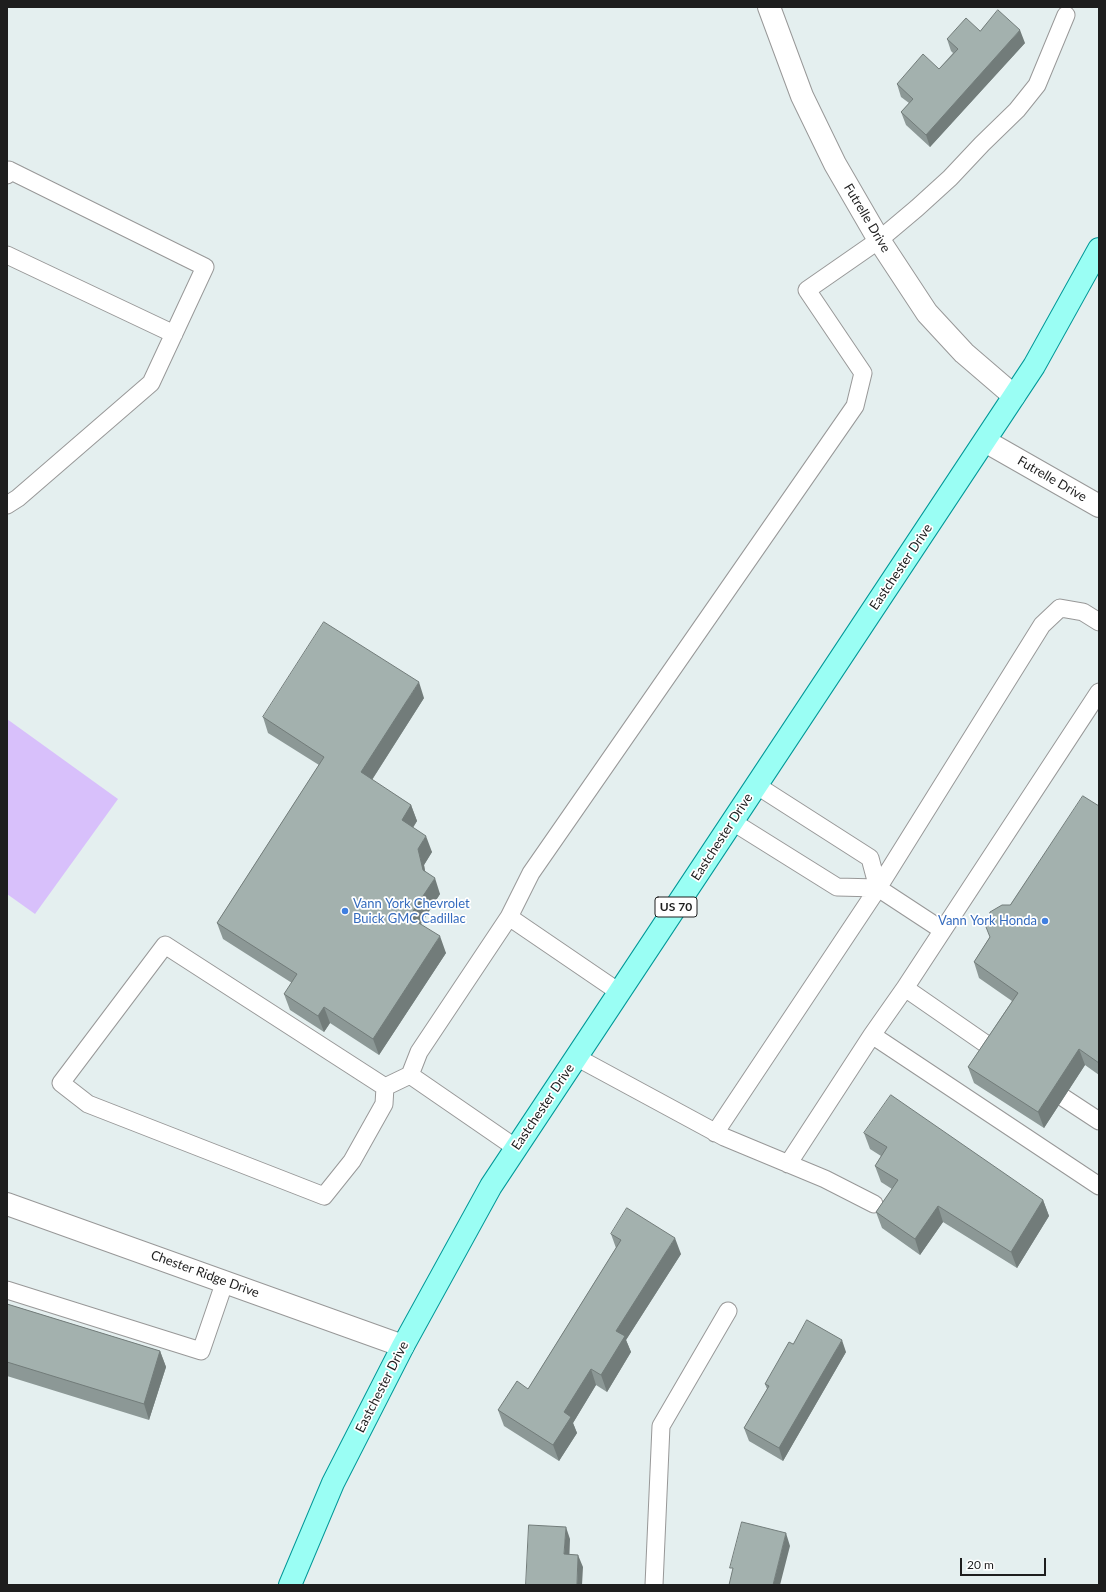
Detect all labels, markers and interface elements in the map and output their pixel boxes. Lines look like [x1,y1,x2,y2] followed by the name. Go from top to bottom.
[840,181,894,255] street label: Futrelle Drive
[1015,453,1089,505] street label: Futrelle Drive
[866,521,936,613] street label: Eastchester Drive
[688,791,756,883] street label: Eastchester Drive
[353,896,470,927] place label: Vann York Chevrolet Buick GMC Cadillac
[655,897,697,917] road number: US 70
[340,906,350,916] marker: Vann York Chevrolet Buick GMC Cadillac
[938,913,1037,929] place label: Vann York Honda
[1040,916,1050,926] marker: Vann York Honda
[508,1061,578,1153] street label: Eastchester Drive
[149,1247,261,1301] street label: Chester Ridge Drive
[352,1339,412,1435] street label: Eastchester Drive
[962,1550,1048,1576] scale bar
[967,1557,994,1572] text: 20 m

